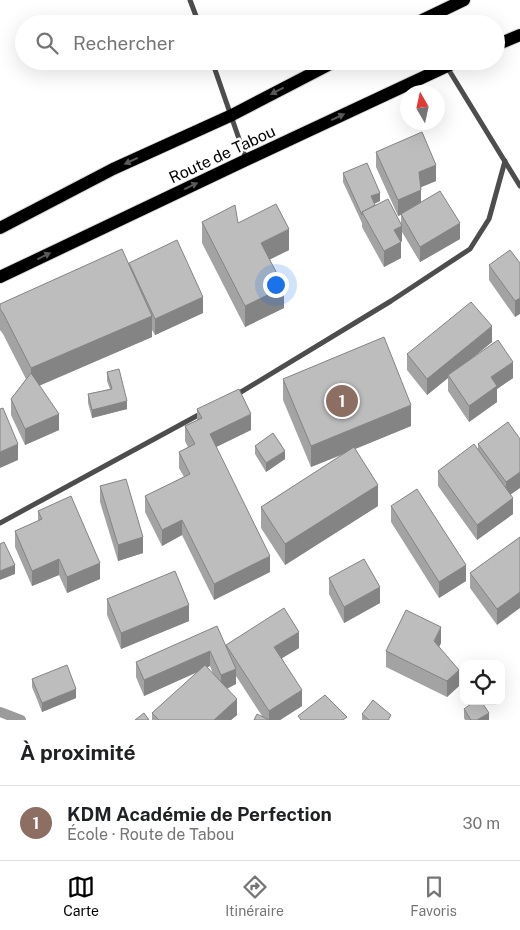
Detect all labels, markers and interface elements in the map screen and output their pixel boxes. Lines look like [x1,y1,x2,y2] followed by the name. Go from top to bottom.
[15,15,505,70] search box
[33,29,61,57] icon: search
[73,32,175,54] text: Rechercher
[400,85,445,130] north arrow
[270,87,285,95] one-way arrow
[331,113,345,121] one-way arrow
[166,122,278,187] street label: Route de Tabou
[124,157,138,165] one-way arrow
[183,182,198,190] one-way arrow
[37,252,51,260] one-way arrow
[263,272,289,298] your location
[326,382,358,420] pin: 1
[460,660,505,705] map controls
[460,660,505,705] button: locate
[20,740,136,765] text: À proximité
[67,803,332,825] text: KDM Académie de Perfection
[33,814,39,833] text: 1
[463,814,500,833] text: 30 m
[67,825,234,844] text: École · Route de Tabou
[63,873,99,919] tab: Carte
[225,873,284,919] tab: Itinéraire
[410,873,457,919] tab: Favoris

